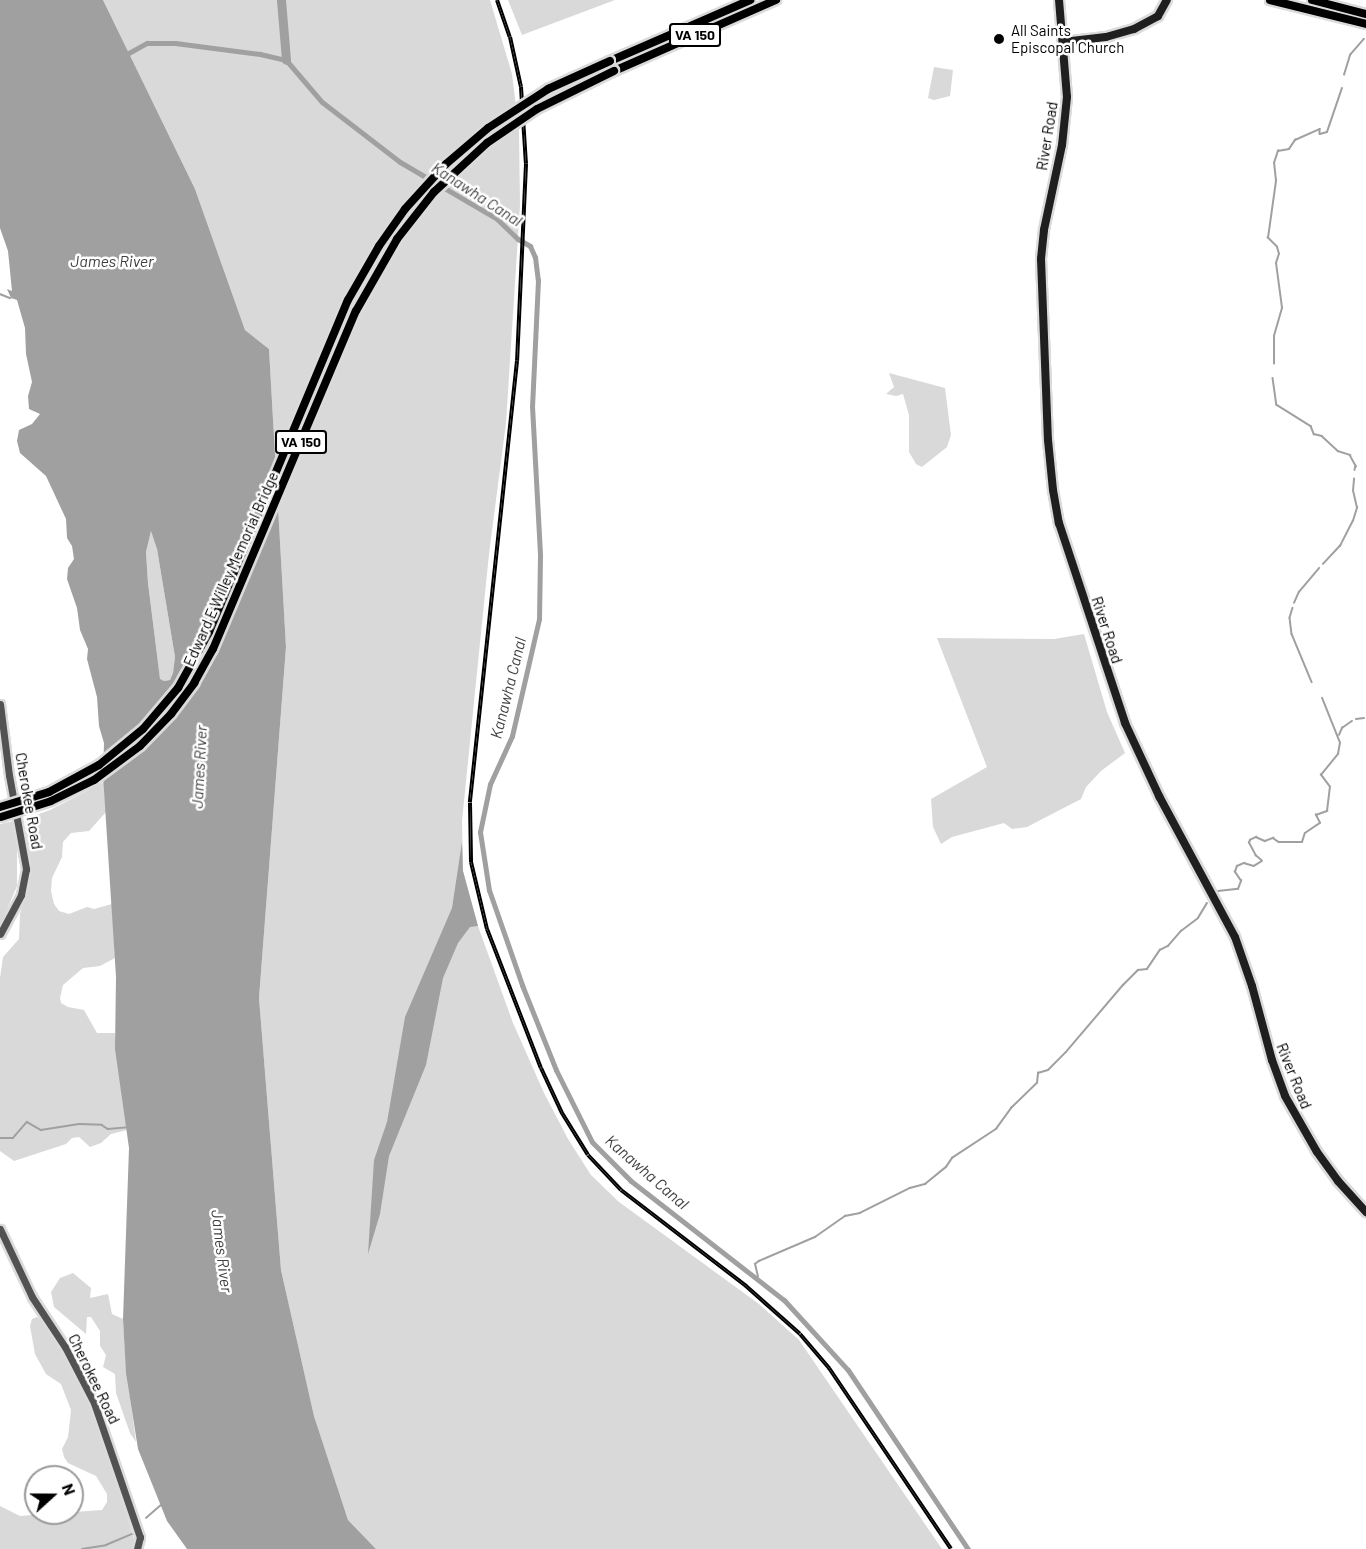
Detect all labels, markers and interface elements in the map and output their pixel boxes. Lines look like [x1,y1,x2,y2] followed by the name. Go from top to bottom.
[1011,21,1124,56] place label: All Saints Episcopal Church
[668,24,722,46] road number: VA 150
[992,32,1006,46] marker: All Saints Episcopal Church
[1033,100,1061,172] street label: River Road
[428,158,526,230] water label: Kanawha Canal
[70,251,154,271] water label: James River
[274,431,328,453] road number: VA 150
[180,469,282,669] street label: Edward E Willey Memorial Bridge
[1088,594,1126,666] street label: River Road
[486,635,530,741] water label: Kanawha Canal
[187,725,211,809] water label: James River
[12,751,46,851] street label: Cherokee Road
[1273,1040,1315,1112] street label: River Road
[602,1131,692,1213] water label: Kanawha Canal
[207,1208,237,1294] water label: James River
[64,1331,124,1427] street label: Cherokee Road
[24,1465,84,1525] north arrow
[59,1481,80,1497] text: N

